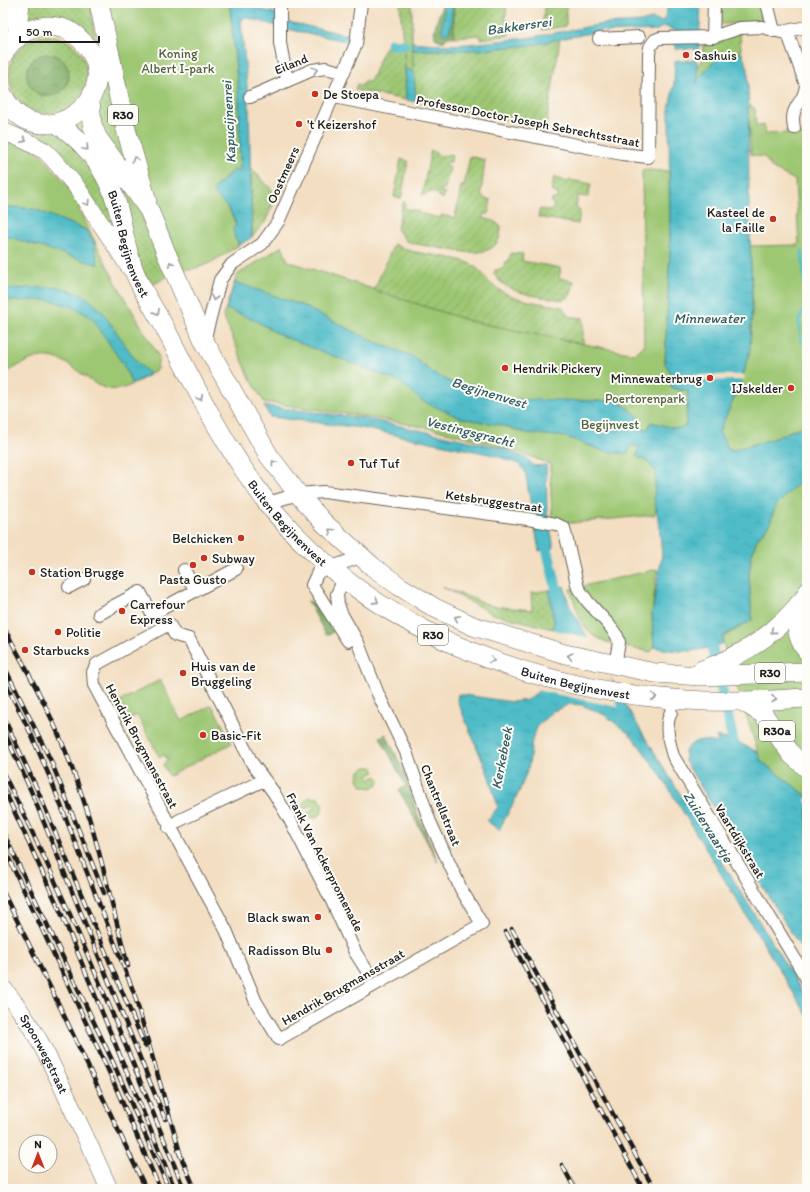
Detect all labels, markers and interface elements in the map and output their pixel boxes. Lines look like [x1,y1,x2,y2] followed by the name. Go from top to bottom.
[486,13,554,39] water label: Bakkersrei
[20,18,99,44] scale bar
[26,25,52,39] text: 50 m
[141,46,215,76] park label: Koning Albert I-park
[694,48,737,63] place label: Sashuis
[681,50,691,60] marker: Sashuis
[272,51,310,77] street label: Eiland
[311,66,318,75] one-way arrow
[218,79,240,164] water label: Kapucijnenrei
[323,87,379,102] place label: De Stoepa
[310,89,320,99] marker: De Stoepa
[415,92,641,150] street label: Professor Doctor Joseph Sebrechtsstraat
[108,105,138,125] road number: R30
[307,117,376,132] place label: 't Keizershof
[294,119,304,129] marker: 't Keizershof
[20,135,28,143] one-way arrow
[82,143,89,151] one-way arrow
[264,144,302,206] street label: Oostmeers
[131,156,140,163] one-way arrow
[105,188,153,300] street label: Buiten Begijnenvest
[82,199,90,206] one-way arrow
[707,205,765,235] place label: Kasteel de la Faille
[768,214,778,224] marker: Kasteel de la Faille
[168,261,176,268] one-way arrow
[210,295,218,301] one-way arrow
[152,308,159,315] one-way arrow
[674,310,746,327] water label: Minnewater
[513,361,601,376] place label: Hendrik Pickery
[500,363,510,373] marker: Hendrik Pickery
[611,371,702,386] place label: Minnewaterbrug
[705,373,715,383] marker: Minnewaterbrug
[450,374,530,413] water label: Begijnenvest
[731,381,783,396] place label: IJskelder
[786,383,796,393] marker: IJskelder
[605,391,685,406] park label: Poertorenpark
[196,394,203,401] one-way arrow
[424,413,517,452] water label: Vestingsgracht
[581,417,639,432] park label: Begijnvest
[359,456,400,471] place label: Tuf Tuf
[346,458,356,468] marker: Tuf Tuf
[271,460,279,467] one-way arrow
[245,477,331,569] street label: Buiten Begijnenvest
[445,487,543,515] street label: Ketsbruggestraat
[329,528,336,535] one-way arrow
[172,531,234,546] place label: Belchicken
[236,533,246,543] marker: Belchicken
[212,551,255,566] place label: Subway
[199,553,209,563] marker: Subway
[188,560,198,570] marker: Pasta Gusto
[40,565,124,580] place label: Station Brugge
[27,567,37,577] marker: Station Brugge
[159,572,227,587] place label: Pasta Gusto
[130,597,186,627] place label: Carrefour Express
[372,597,379,604] one-way arrow
[117,606,127,616] marker: Carrefour Express
[453,616,461,623] one-way arrow
[66,625,101,640] place label: Politie
[418,625,448,645] road number: R30
[53,627,63,637] marker: Politie
[771,627,778,634] one-way arrow
[33,643,89,658] place label: Starbucks
[20,645,30,655] marker: Starbucks
[567,652,574,660] one-way arrow
[488,656,495,664] one-way arrow
[191,659,256,689] place label: Huis van de Bruggeling
[519,663,631,702] street label: Buiten Begijnenvest
[755,663,785,683] road number: R30
[178,668,188,678] marker: Huis van de Bruggeling
[103,681,181,811] street label: Hendrik Brugmansstraat
[650,692,657,701] one-way arrow
[771,695,777,704] one-way arrow
[759,721,795,741] road number: R30a
[488,725,516,790] water label: Kerkebeek
[211,728,261,743] place label: Basic-Fit
[198,730,208,740] marker: Basic-Fit
[418,762,464,848] street label: Chantrellstraat
[679,788,737,867] water label: Zuidervaartje
[283,790,367,934] street label: Frank Van Ackerpromenade
[712,801,768,881] street label: Vaartdijkstraat
[247,910,311,925] place label: Black swan
[313,912,323,922] marker: Black swan
[248,943,321,958] place label: Radisson Blu
[324,945,334,955] marker: Radisson Blu
[279,946,407,1028] street label: Hendrik Brugmansstraat
[17,1011,72,1096] street label: Spoorwegstraat
[18,1134,58,1174] north arrow
[34,1138,42,1151] text: N

